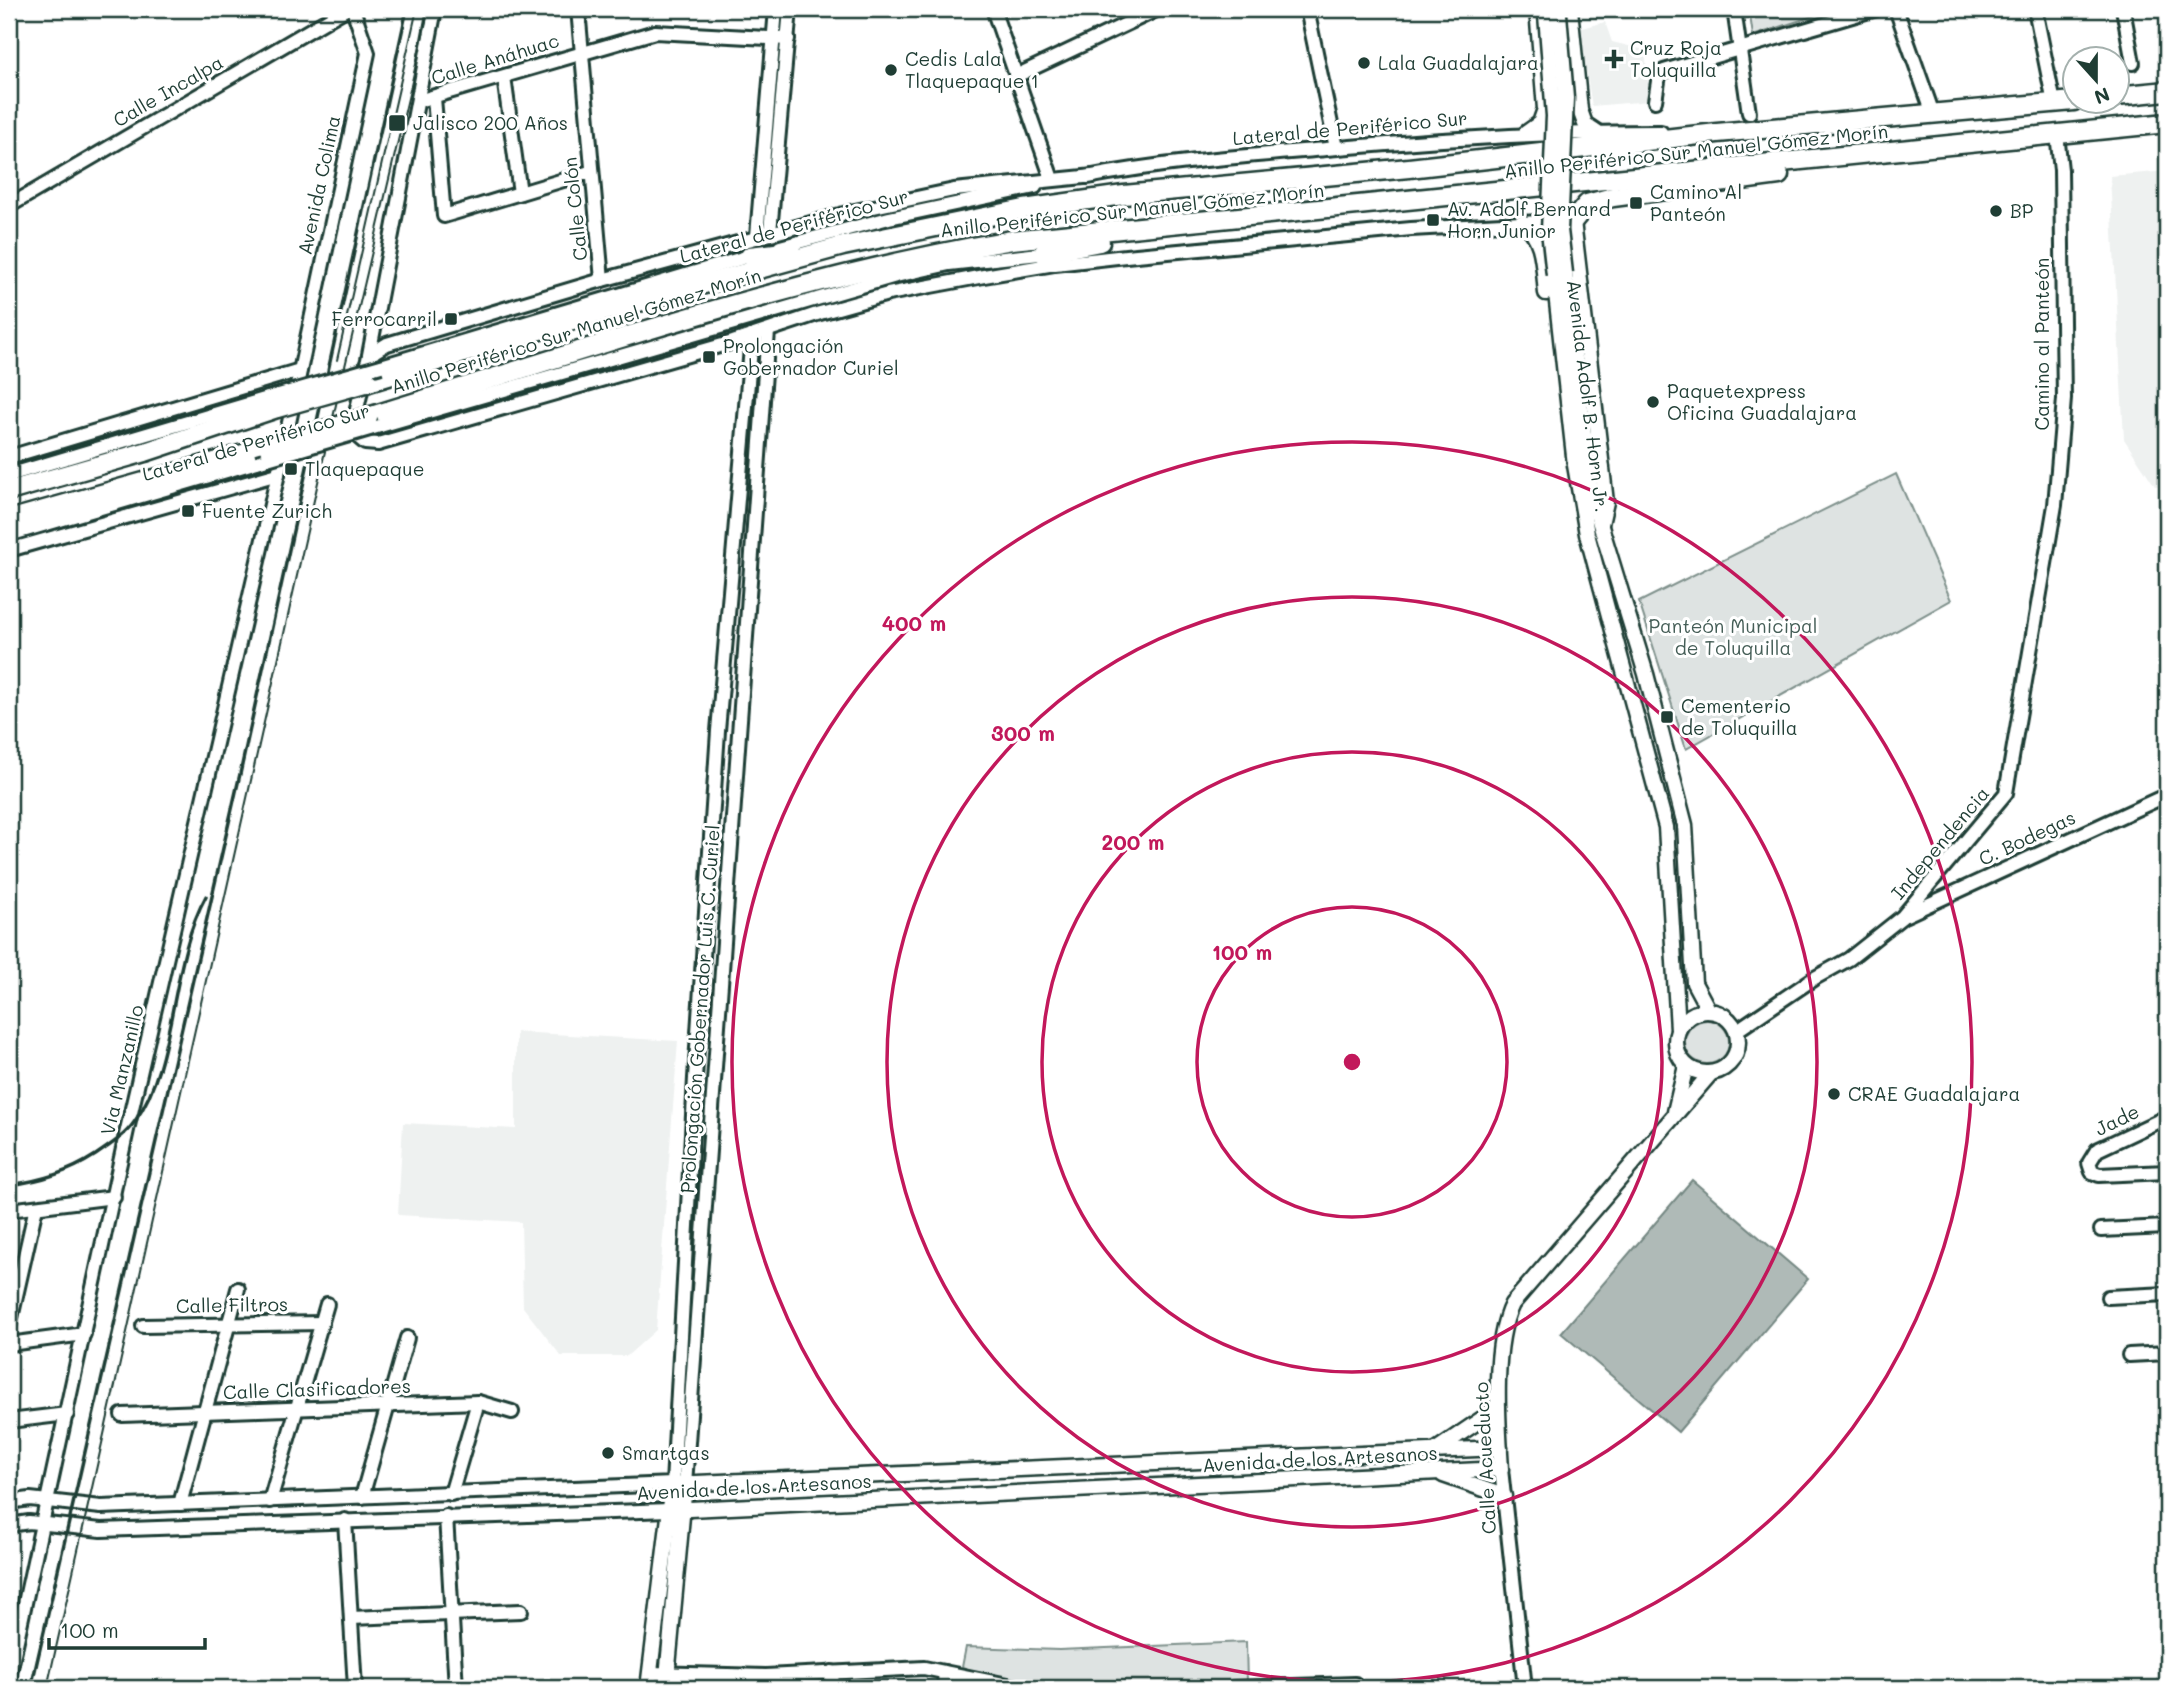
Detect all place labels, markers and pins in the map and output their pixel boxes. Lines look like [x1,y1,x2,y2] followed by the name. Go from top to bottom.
[1630,35,1722,82] place label: Cruz Roja Toluquilla
[905,46,1039,93] place label: Cedis Lala Tlaquepaque 1
[1604,49,1624,69] marker: Cruz Roja Toluquilla
[1378,50,1539,75] place label: Lala Guadalajara
[1356,55,1372,71] marker: Lala Guadalajara
[883,62,899,78] marker: Cedis Lala Tlaquepaque 1
[413,110,568,135] place label: Jalisco 200 Años
[387,113,407,133] marker: Jalisco 200 Años
[1650,179,1742,226] place label: Camino Al Panteón
[1628,195,1644,211] marker: Camino Al Panteón
[1447,196,1611,243] place label: Av. Adolf Bernard Horn Junior
[2010,198,2034,223] place label: BP
[1988,203,2004,219] marker: BP
[1425,212,1441,228] marker: Av. Adolf Bernard Horn Junior
[332,306,437,331] place label: Ferrocarril
[443,311,459,327] marker: Ferrocarril
[723,333,899,380] place label: Prolongación Gobernador Curiel
[701,349,717,365] marker: Prolongación Gobernador Curiel
[1667,378,1857,425] place label: Paquetexpress Oficina Guadalajara
[1645,394,1661,410] marker: Paquetexpress Oficina Guadalajara
[305,456,424,481] place label: Tlaquepaque
[283,461,299,477] marker: Tlaquepaque
[202,498,332,523] place label: Fuente Zurich
[180,503,196,519] marker: Fuente Zurich
[1681,693,1798,740] place label: Cementerio de Toluquilla
[1659,709,1675,725] marker: Cementerio de Toluquilla
[1340,1050,1364,1074] centre of rings
[1848,1081,2020,1106] place label: CRAE Guadalajara
[1826,1086,1842,1102] marker: CRAE Guadalajara
[622,1440,710,1465] place label: Smartgas
[600,1445,616,1461] marker: Smartgas

